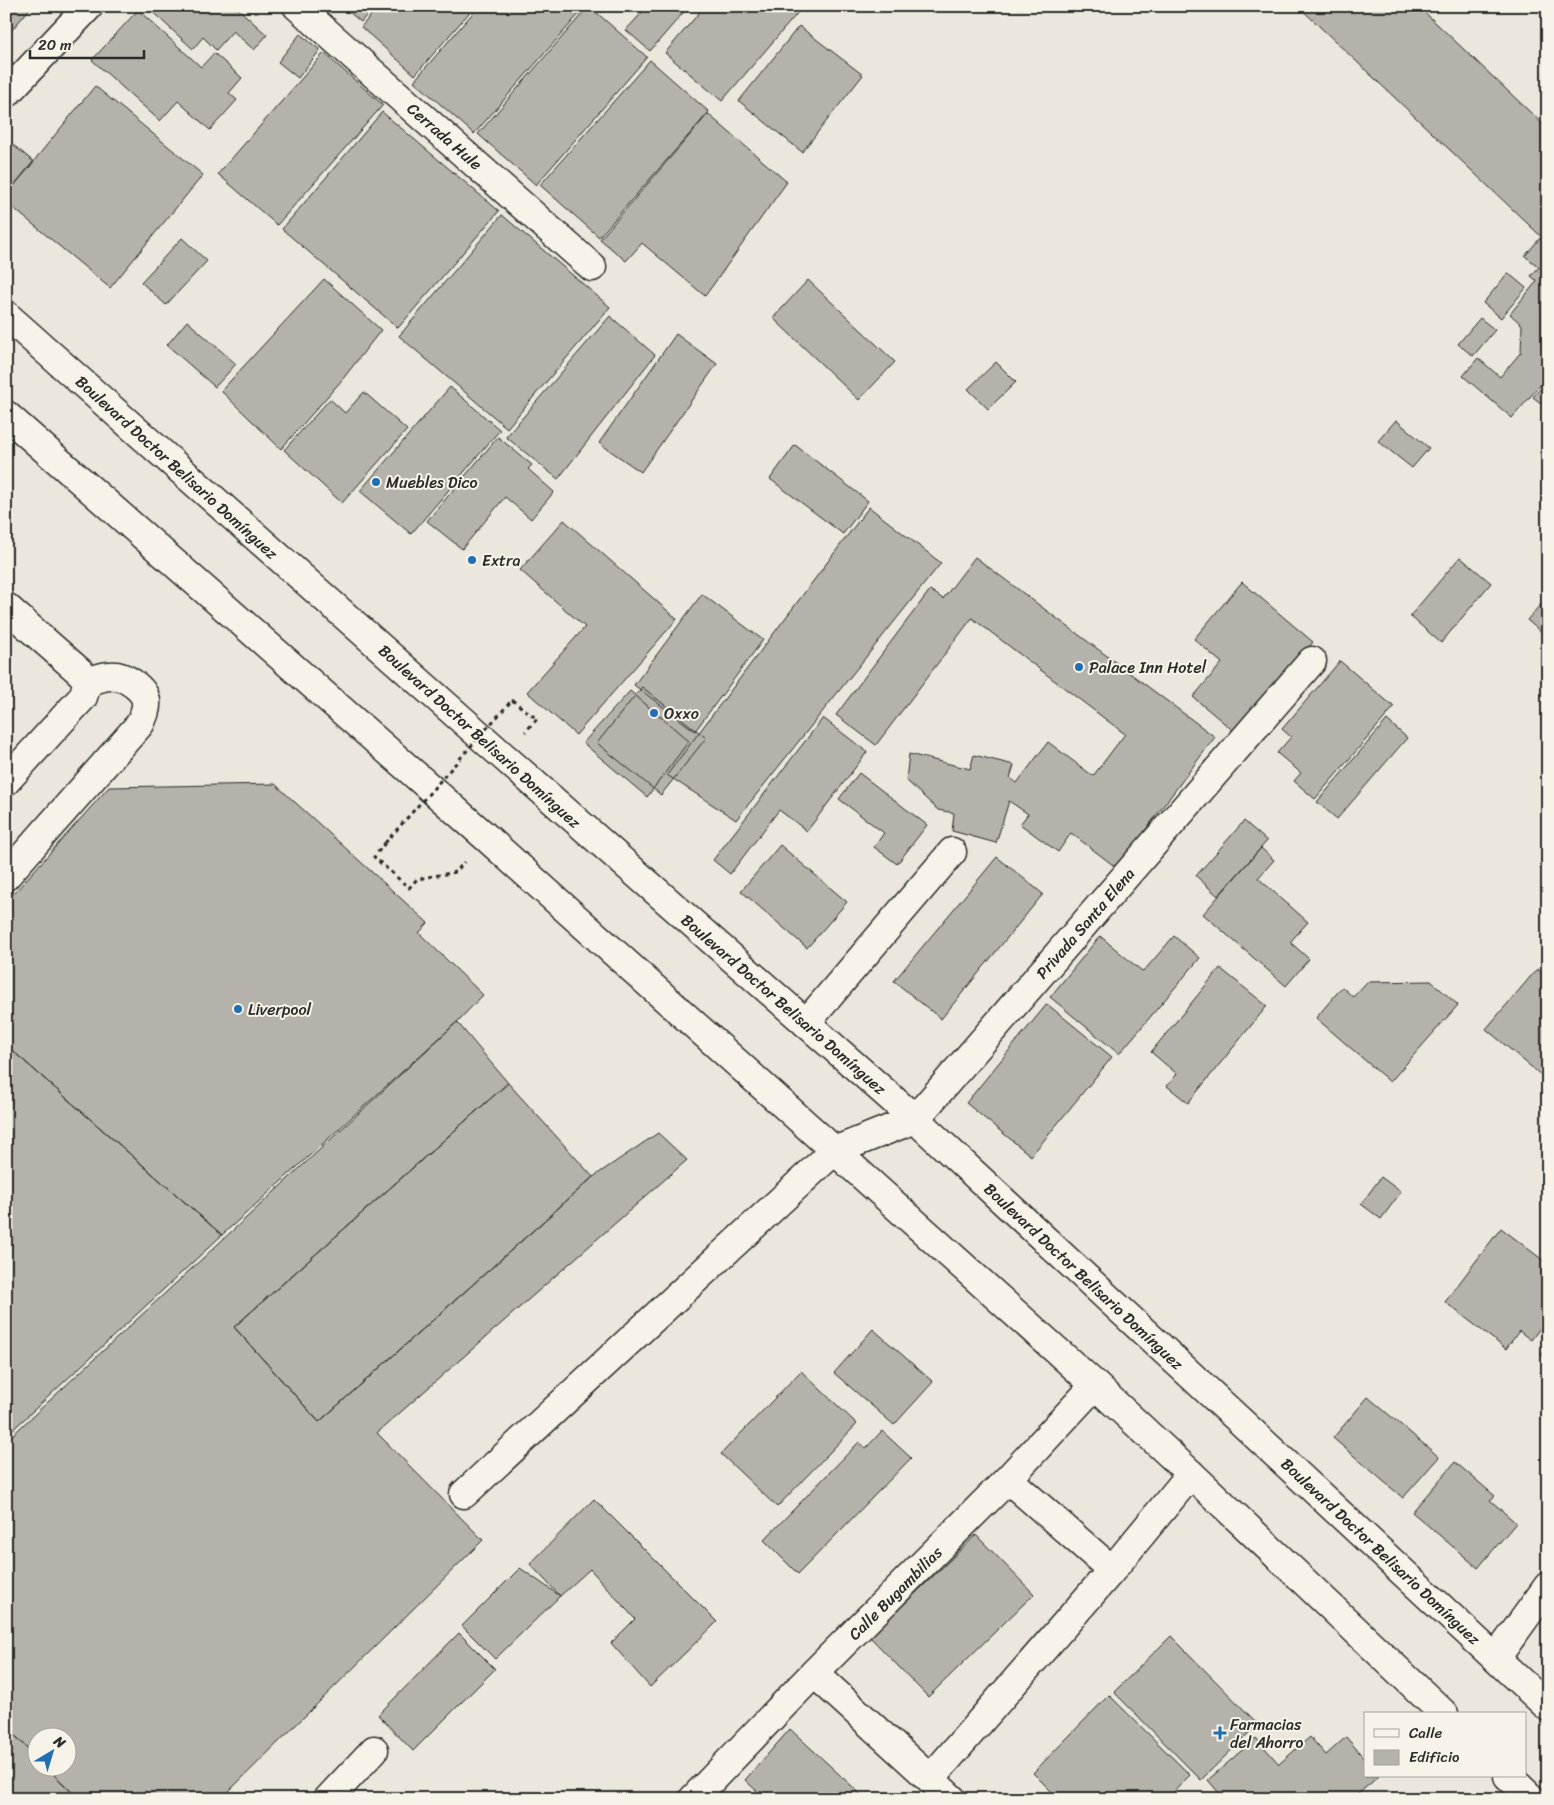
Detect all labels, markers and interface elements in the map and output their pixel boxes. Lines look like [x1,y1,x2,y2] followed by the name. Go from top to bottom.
[30,28,144,60] scale bar
[38,32,72,58] text: 20 m
[400,95,489,178] street label: Cerrada Hule
[69,368,285,567] street label: Boulevard Doctor Belisario Domínguez
[386,468,478,497] place label: Muebles Dico
[370,476,382,488] marker: Muebles Dico
[482,546,521,575] place label: Extra
[466,554,478,566] marker: Extra
[372,637,588,836] street label: Boulevard Doctor Belisario Domínguez
[1089,653,1207,682] place label: Palace Inn Hotel
[1073,661,1085,673] marker: Palace Inn Hotel
[664,699,699,728] place label: Oxxo
[648,707,660,719] marker: Oxxo
[1028,861,1142,986] street label: Privada Santa Elena
[674,907,893,1103] street label: Boulevard Doctor Belisario Domínguez
[248,995,312,1024] place label: Liverpool
[232,1003,244,1015] marker: Liverpool
[977,1175,1191,1378] street label: Boulevard Doctor Belisario Domínguez
[1274,1450,1488,1653] street label: Boulevard Doctor Belisario Domínguez
[841,1539,950,1647] street label: Calle Bugambilias
[1230,1710,1304,1757] place label: Farmacias del Ahorro
[1364,1712,1526,1778] legend
[1409,1720,1442,1746] text: Calle
[1214,1727,1226,1739] marker: Farmacias del Ahorro
[28,1728,78,1778] north arrow
[47,1729,71,1755] text: N
[1409,1744,1460,1770] text: Edificio

